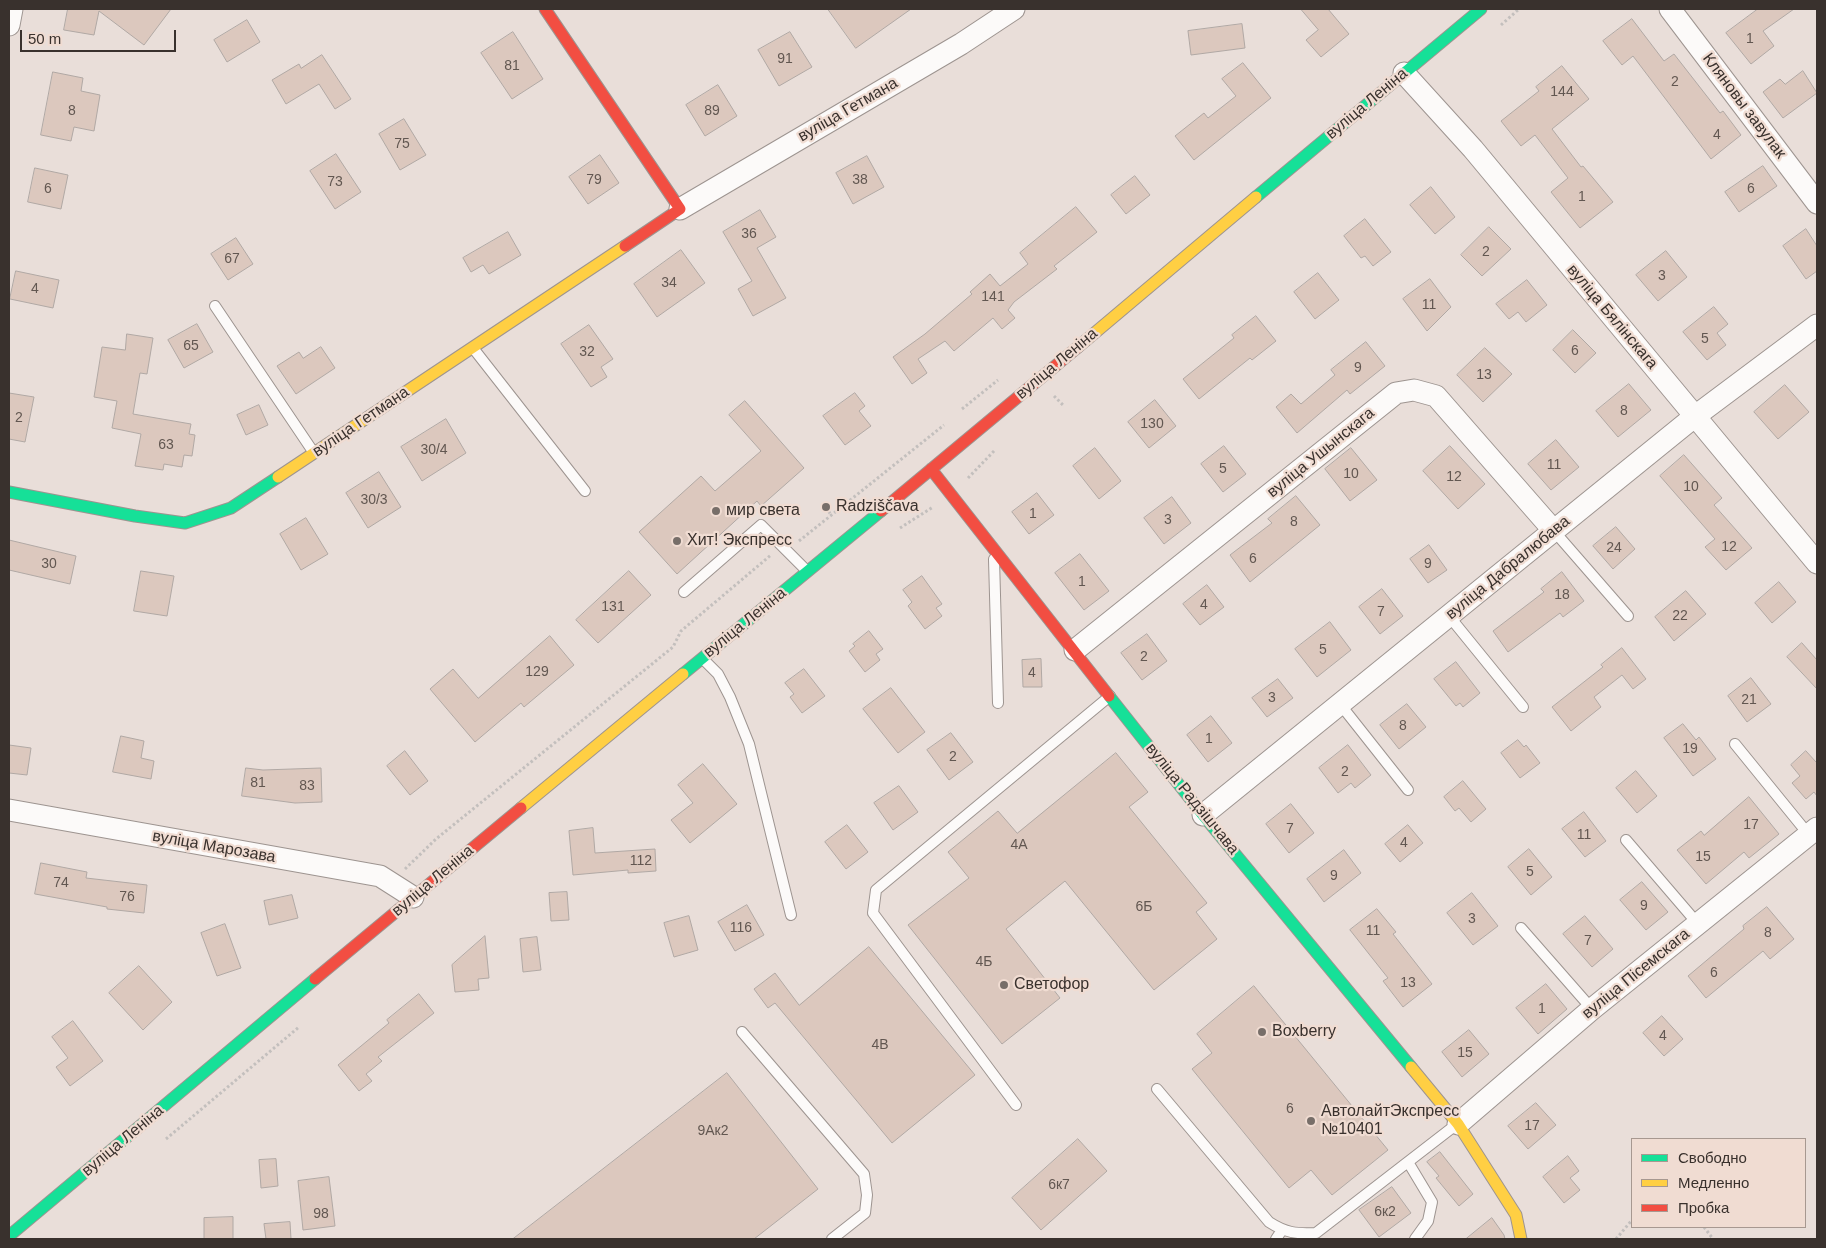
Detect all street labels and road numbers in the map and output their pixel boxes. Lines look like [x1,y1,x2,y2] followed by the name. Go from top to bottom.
[1698,50,1790,162] street label: Кляновы завулак
[1322,64,1412,144] street label: вуліца Леніна
[795,74,901,146] street label: вуліца Гетмана
[1563,261,1661,373] street label: вуліца Бялінскага
[1012,324,1102,404] street label: вуліца Леніна
[309,383,413,461] street label: вуліца Гетмана
[1263,404,1379,502] street label: вуліца Ушынскага
[1442,512,1574,624] street label: вуліца Дабралюбава
[700,584,790,662] street label: вуліца Леніна
[1141,739,1243,859] street label: вуліца Радзішчава
[151,827,277,867] street label: вуліца Марозава
[388,841,478,921] street label: вуліца Леніна
[1578,925,1694,1023] street label: вуліца Пісемскага
[78,1101,168,1181] street label: вуліца Леніна

